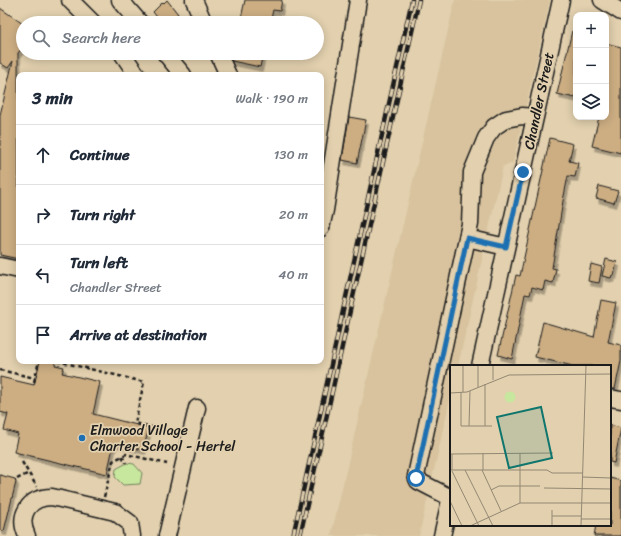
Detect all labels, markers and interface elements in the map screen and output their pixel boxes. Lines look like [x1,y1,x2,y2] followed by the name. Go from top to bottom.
[573,12,609,120] map controls
[573,12,609,48] button: +
[16,16,324,60] search box
[62,25,141,51] text: Search here
[30,27,52,49] icon: search
[573,48,609,84] button: −
[516,50,562,152] street label: Chandler Street
[32,83,73,113] text: 3 min
[573,84,609,120] button: layers
[235,87,308,110] text: Walk · 190 m
[70,142,130,168] text: Continue
[274,143,308,166] text: 130 m
[32,144,54,166] icon: ahead
[514,163,532,181] route end
[70,202,135,228] text: Turn right
[279,203,308,226] text: 20 m
[32,204,54,226] icon: right
[70,250,128,276] text: Turn left
[278,263,308,286] text: 40 m
[32,264,54,286] icon: left
[70,276,162,299] text: Chandler Street
[70,322,207,348] text: Arrive at destination
[32,324,54,346] icon: arrive
[450,365,611,526] inset map
[90,418,236,459] place label: Elmwood Village Charter School - Hertel
[77,433,87,443] marker: Elmwood Village Charter School - Hertel
[407,469,425,487] route start

